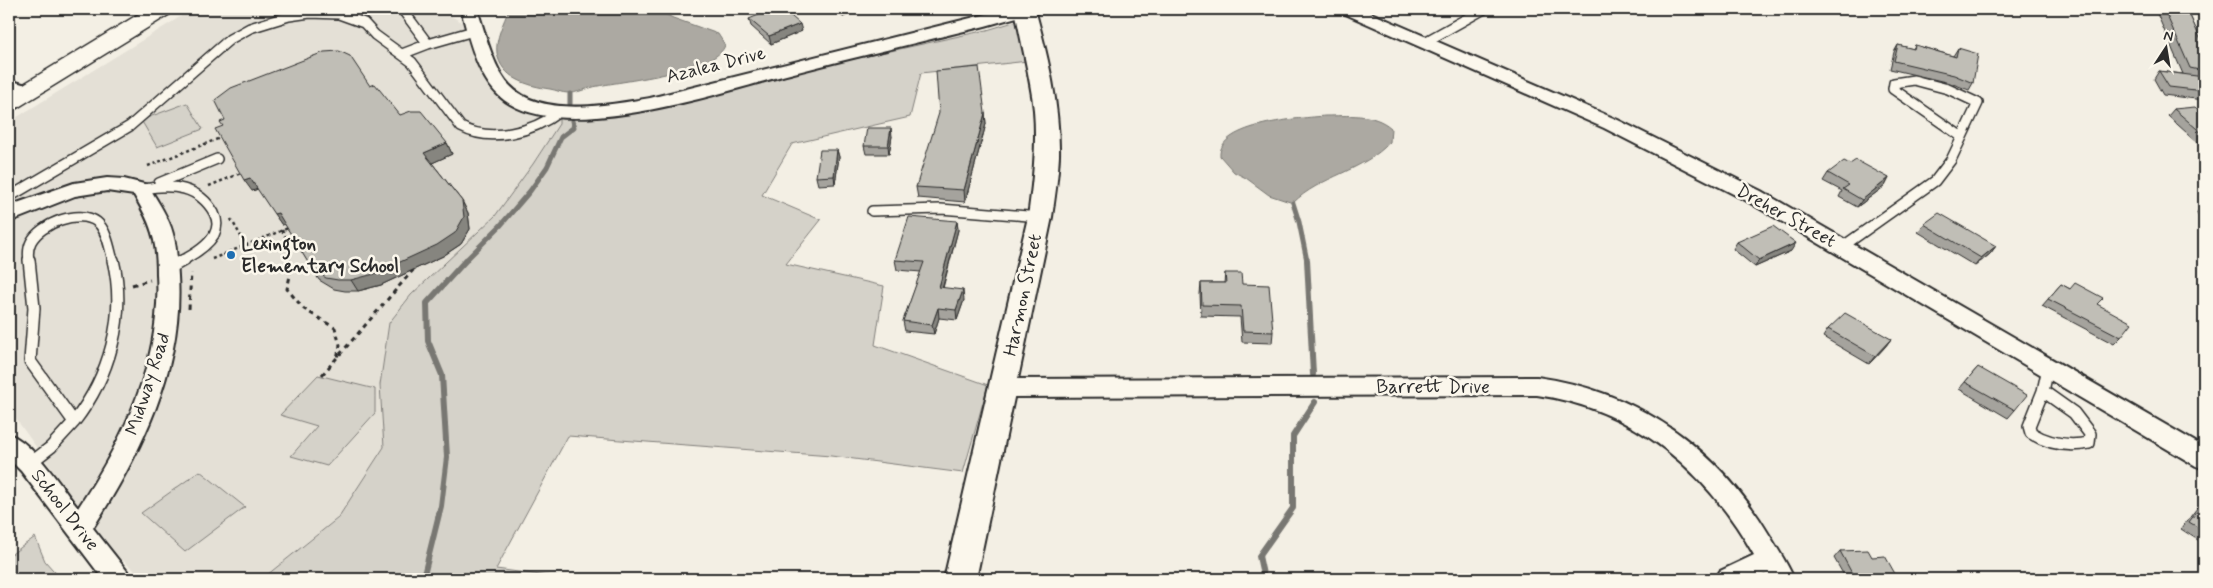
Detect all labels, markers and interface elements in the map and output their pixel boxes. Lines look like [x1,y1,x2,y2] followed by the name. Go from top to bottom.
[2140,22,2190,72] north arrow
[2162,26,2175,46] text: N
[664,41,768,89] street label: Azalea Drive
[1732,178,1840,254] street label: Dreher Street
[998,231,1048,359] street label: Harmon Street
[241,232,399,279] place label: Lexington Elementary School
[225,249,237,261] marker: Lexington Elementary School
[120,329,177,439] street label: Midway Road
[1376,375,1490,400] street label: Barrett Drive
[25,464,105,556] street label: School Drive

